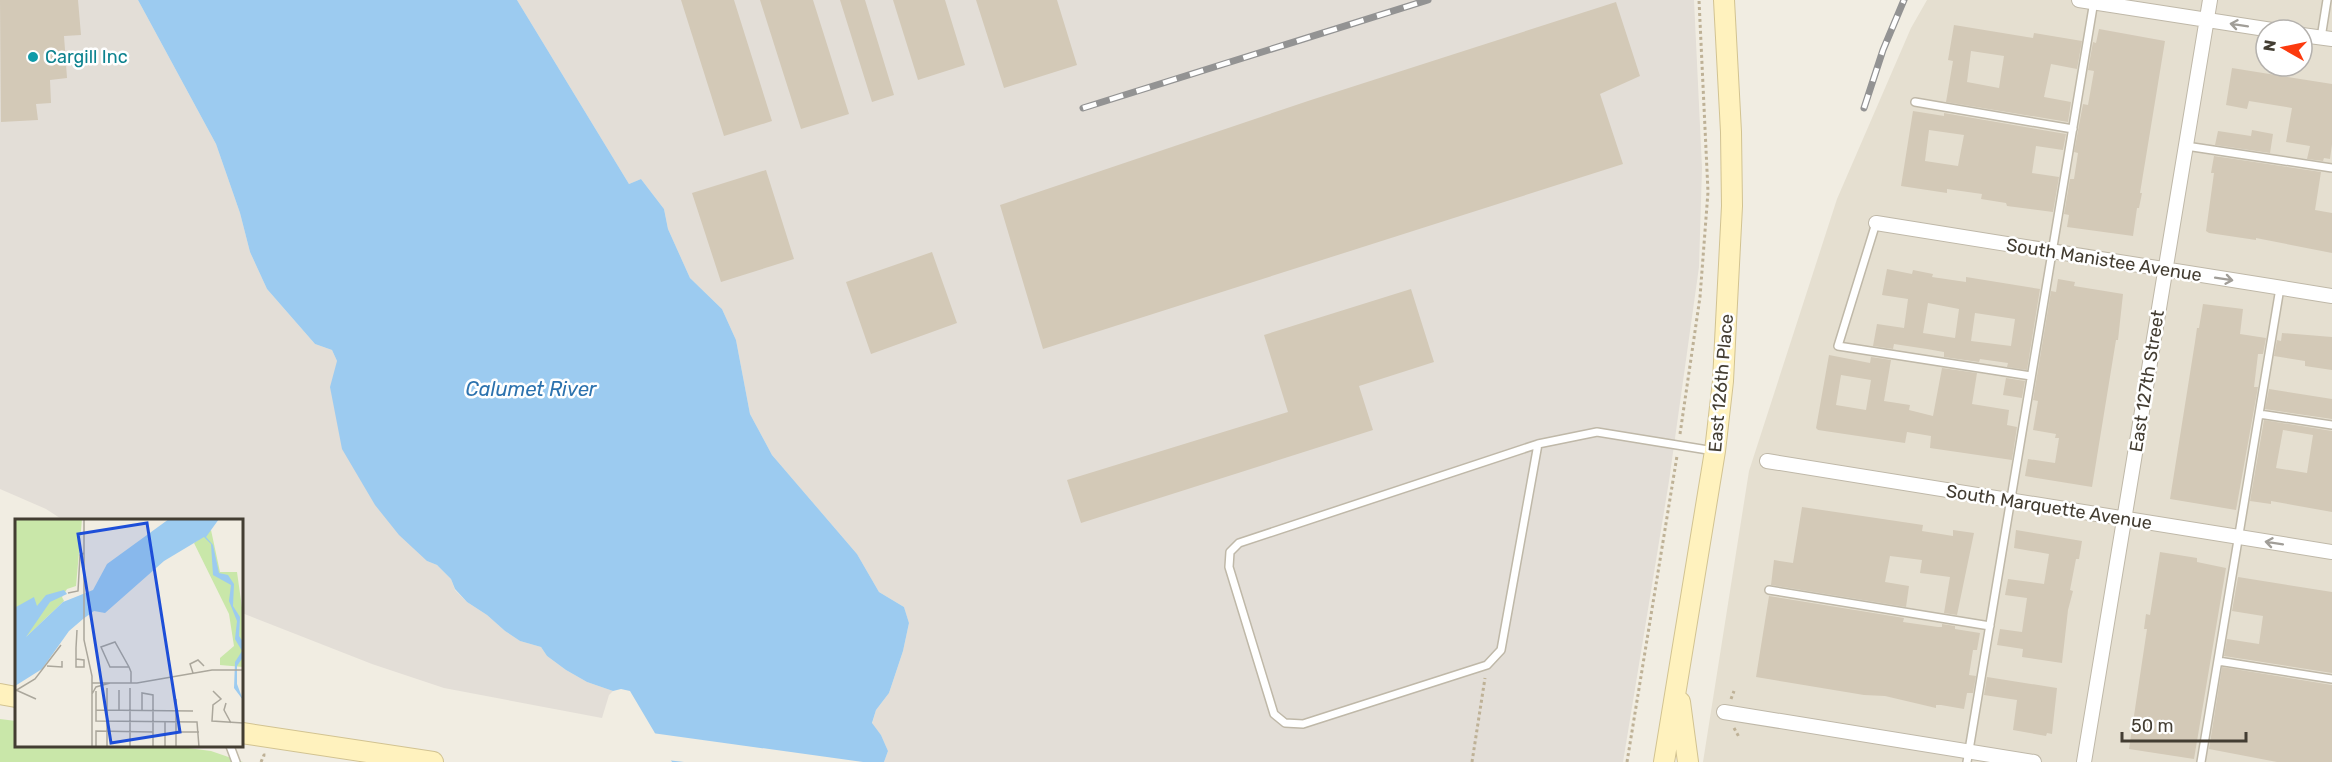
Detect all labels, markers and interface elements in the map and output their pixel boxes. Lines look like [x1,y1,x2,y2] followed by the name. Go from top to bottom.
[2254,18,2314,78] north arrow
[2230,19,2250,30] one-way arrow
[2259,39,2280,53] text: N
[45,46,128,68] place label: Cargill Inc
[26,50,40,64] marker: Cargill Inc
[2005,234,2203,286] street label: South Manistee Avenue
[2213,274,2233,285] one-way arrow
[2125,308,2169,454] street label: East 127th Street
[1704,313,1738,453] street label: East 126th Place
[466,377,598,401] water label: Calumet River
[1944,480,2154,534] street label: South Marquette Avenue
[15,519,243,747] inset map
[2265,537,2285,548] one-way arrow
[2122,705,2246,743] scale bar
[2131,715,2174,737] text: 50 m

